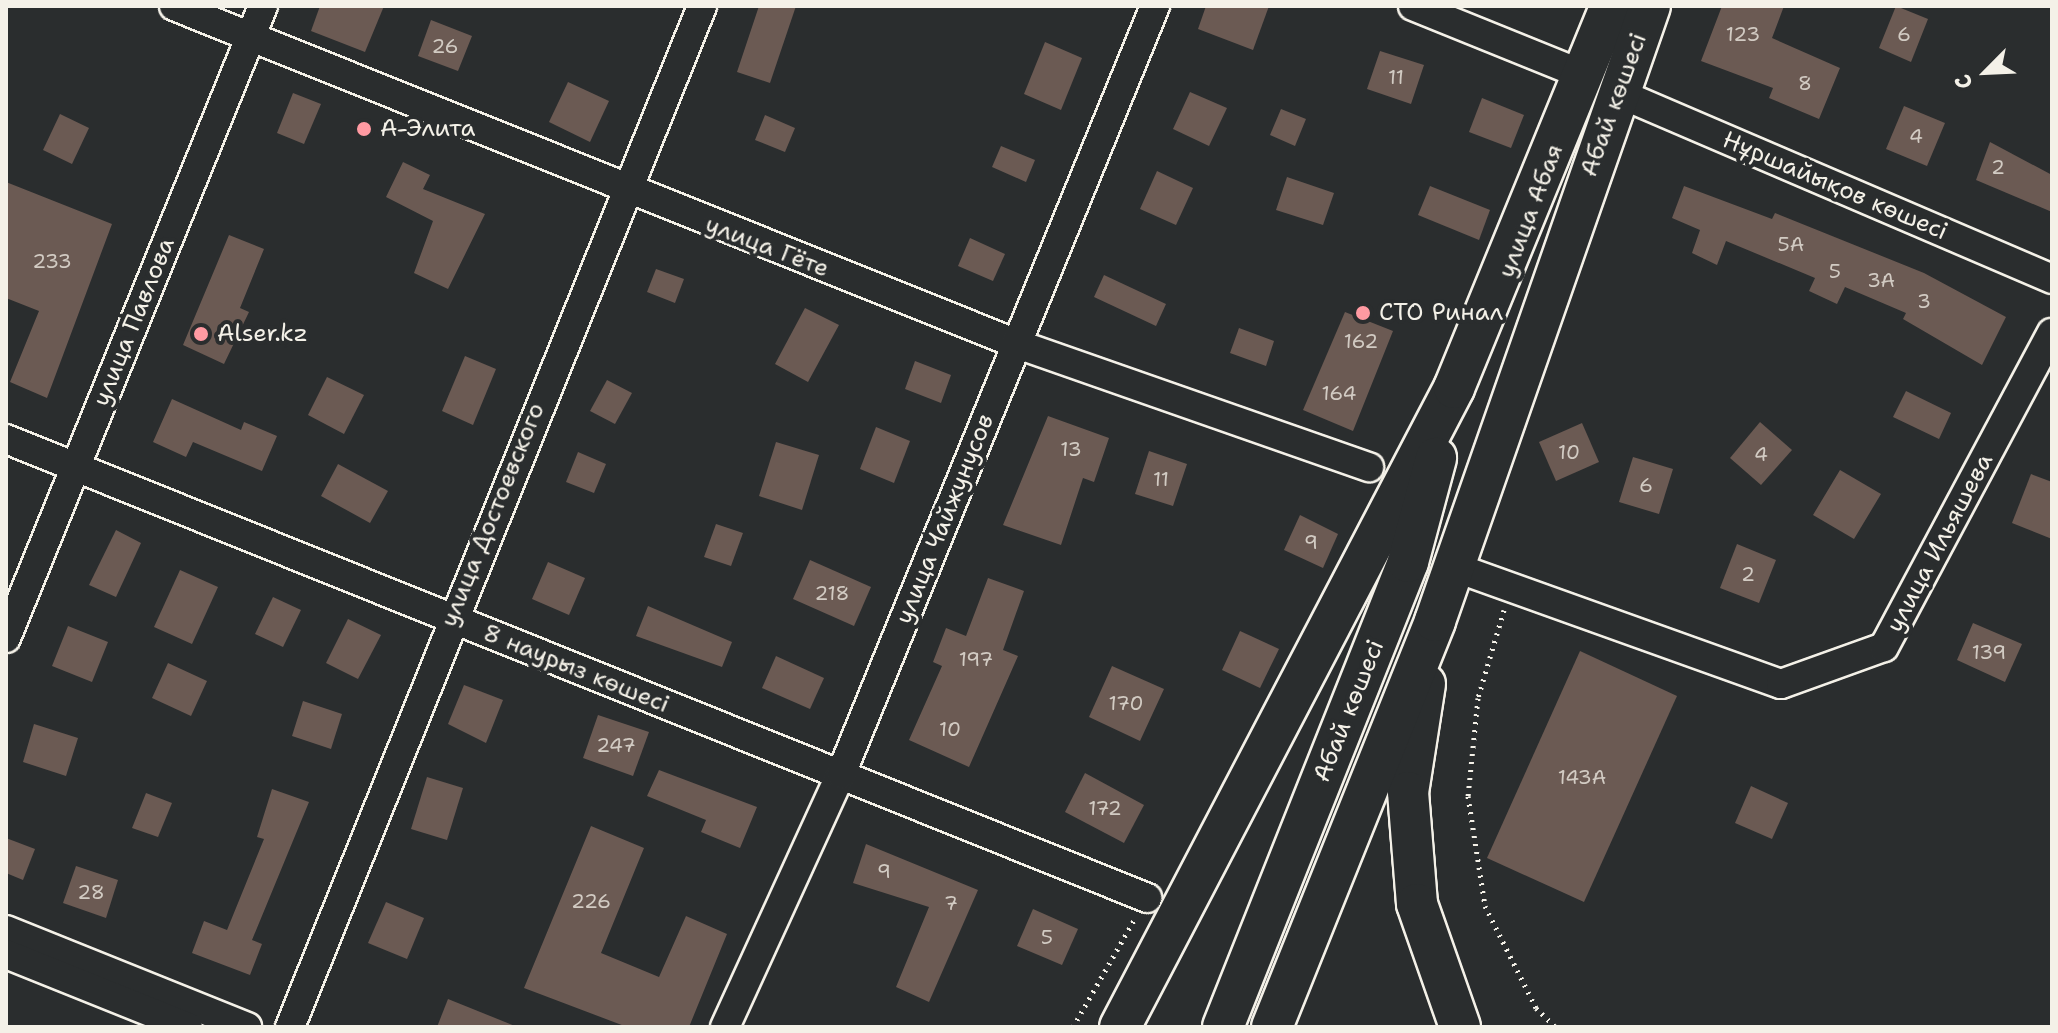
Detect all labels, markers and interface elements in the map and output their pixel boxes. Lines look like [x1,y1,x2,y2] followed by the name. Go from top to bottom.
[1726,22,1760,46] house number: 123
[1897,22,1911,46] house number: 6
[1575,29,1653,181] street label: Абай көшесі
[1946,32,2026,112] north arrow
[431,34,459,58] house number: 26
[1388,65,1404,89] house number: 11
[1948,70,1980,94] text: С
[1798,71,1812,95] house number: 8
[380,115,476,143] place label: А-Элита
[355,120,373,138] marker: А-Элита
[1909,124,1923,148] house number: 4
[1718,126,1952,246] street label: Нұршайықов көшесі
[1492,140,1570,282] street label: улица Абая
[1991,155,2005,179] house number: 2
[701,210,833,284] street label: улица Гёте
[1778,232,1804,256] house number: 5A
[87,234,181,410] street label: улица Павлова
[32,249,72,273] house number: 233
[1829,259,1841,283] house number: 5
[1867,268,1895,292] house number: 3A
[1917,289,1931,313] house number: 3
[1379,299,1503,327] place label: СТО Ринал
[1354,304,1372,322] marker: СТО Ринал
[217,320,308,348] place label: Alser.kz
[192,325,210,343] marker: Alser.kz
[1344,329,1378,353] house number: 162
[1322,381,1356,405] house number: 164
[435,399,551,631] street label: улица Достоевского
[890,410,1000,628] street label: улица Чайжунусов
[1060,437,1082,461] house number: 13
[1558,440,1580,464] house number: 10
[1754,442,1768,466] house number: 4
[1881,449,1999,637] street label: улица Ильяшева
[1153,467,1169,491] house number: 11
[1639,473,1653,497] house number: 6
[1304,530,1318,554] house number: 9
[1741,562,1755,586] house number: 2
[814,581,850,605] house number: 218
[479,619,673,719] street label: 8 наурыз көшесі
[1307,636,1391,786] street label: Абай көшесі
[1972,640,2006,664] house number: 139
[959,647,993,671] house number: 197
[1109,691,1143,715] house number: 170
[939,717,961,741] house number: 10
[596,733,636,757] house number: 247
[1558,765,1606,789] house number: 143А
[1088,796,1122,820] house number: 172
[877,859,891,883] house number: 9
[77,880,105,904] house number: 28
[571,889,611,913] house number: 226
[944,891,958,915] house number: 7
[1041,925,1053,949] house number: 5

